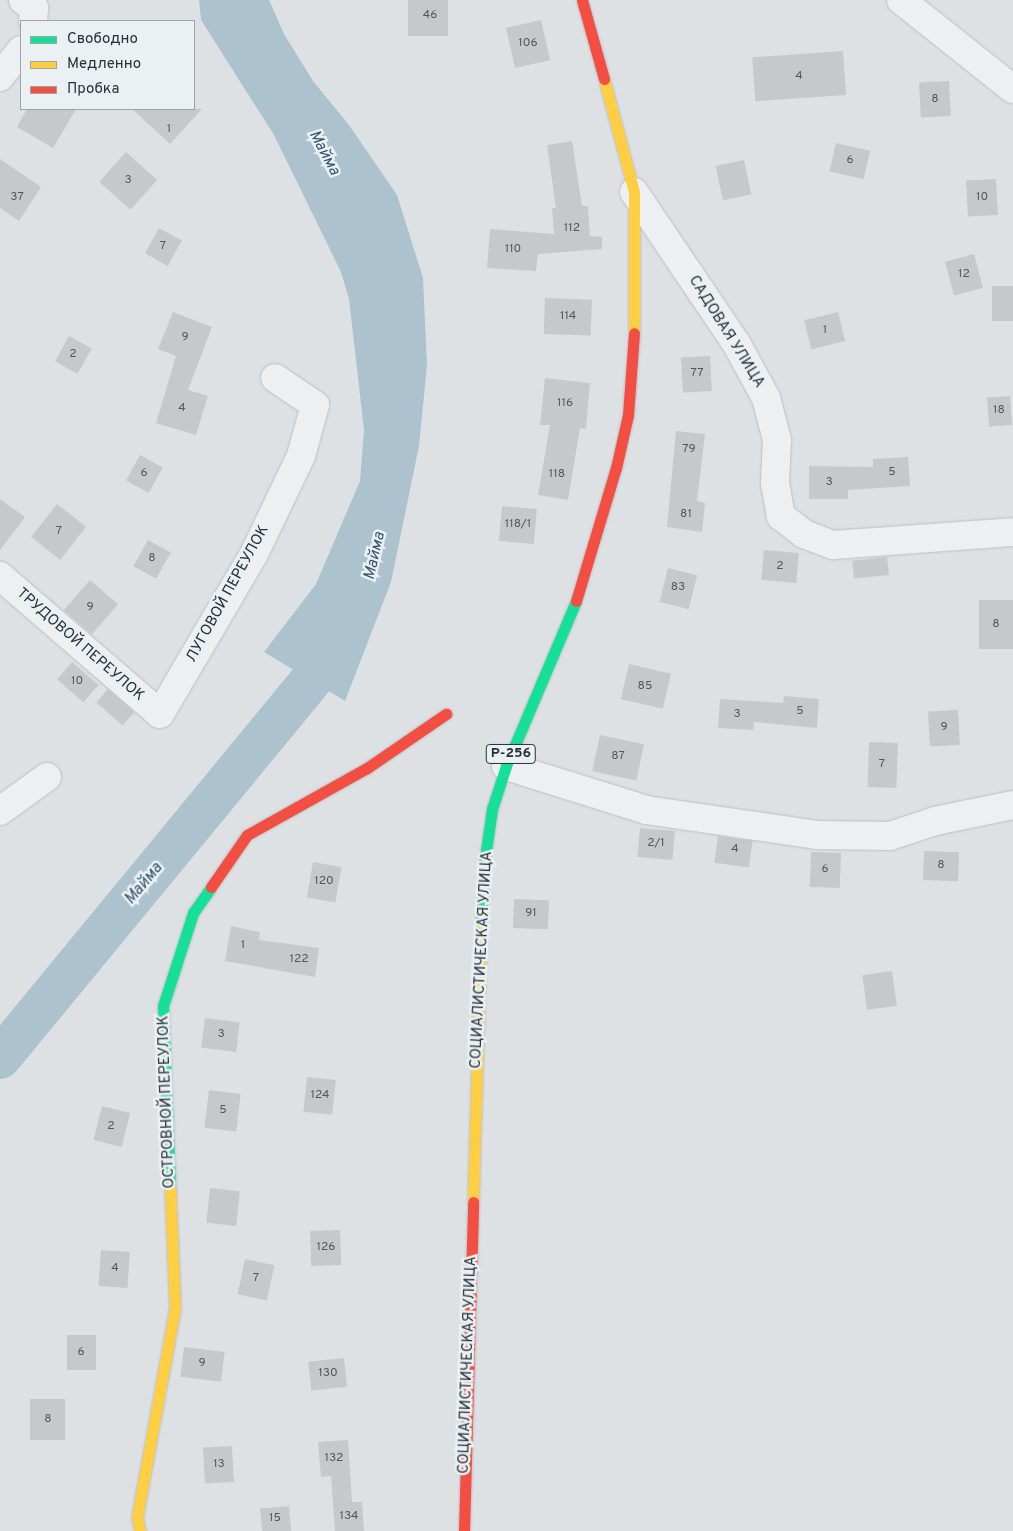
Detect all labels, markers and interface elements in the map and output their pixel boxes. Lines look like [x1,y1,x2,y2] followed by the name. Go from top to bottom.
[423,9,437,23] house number: 46
[20,20,195,110] legend
[67,30,138,49] text: Свободно
[518,37,538,51] house number: 106
[67,55,141,74] text: Медленно
[795,70,803,84] house number: 4
[67,80,119,99] text: Пробка
[931,93,939,107] house number: 8
[167,123,171,137] house number: 1
[304,127,344,179] water label: Майма
[846,154,854,168] house number: 6
[124,174,132,188] house number: 3
[10,191,24,205] house number: 37
[976,191,988,205] house number: 10
[564,222,580,236] house number: 112
[160,240,166,254] house number: 7
[505,243,521,257] house number: 110
[958,268,970,282] house number: 12
[684,273,768,391] street label: САДОВАЯ УЛИЦА
[560,310,576,324] house number: 114
[823,324,827,338] house number: 1
[181,331,189,345] house number: 9
[69,348,77,362] house number: 2
[691,367,703,381] house number: 77
[557,397,573,411] house number: 116
[178,402,186,416] house number: 4
[993,404,1005,418] house number: 18
[682,443,696,457] house number: 79
[888,466,896,480] house number: 5
[140,467,148,481] house number: 6
[549,468,565,482] house number: 118
[825,476,833,490] house number: 3
[680,508,692,522] house number: 81
[505,518,531,532] house number: 118/1
[183,522,273,666] street label: ЛУГОВОЙ ПЕРЕУЛОК
[56,525,62,539] house number: 7
[360,530,390,582] water label: Майма
[148,552,156,566] house number: 8
[776,560,784,574] house number: 2
[671,581,685,595] house number: 83
[12,585,148,705] street label: ТРУДОВОЙ ПЕРЕУЛОК
[86,601,94,615] house number: 9
[992,618,1000,632] house number: 8
[71,675,83,689] house number: 10
[638,680,652,694] house number: 85
[796,705,804,719] house number: 5
[733,708,741,722] house number: 3
[940,721,948,735] house number: 9
[485,742,537,766] road number: Р-256
[611,750,625,764] house number: 87
[879,758,885,772] house number: 7
[647,837,665,851] house number: 2/1
[731,843,739,857] house number: 4
[467,851,497,1069] street label: СОЦИАЛИСТИЧЕСКАЯ УЛИЦА
[121,859,167,909] water label: Майма
[937,859,945,873] house number: 8
[821,863,829,877] house number: 6
[314,875,334,889] house number: 120
[525,907,537,921] house number: 91
[241,939,245,953] house number: 1
[289,953,309,967] house number: 122
[155,1015,179,1189] street label: ОСТРОВНОЙ ПЕРЕУЛОК
[217,1028,225,1042] house number: 3
[310,1089,330,1103] house number: 124
[219,1104,227,1118] house number: 5
[107,1120,115,1134] house number: 2
[317,1241,335,1255] house number: 126
[455,1256,481,1474] street label: СОЦИАЛИСТИЧЕСКАЯ УЛИЦА
[111,1262,119,1276] house number: 4
[253,1272,259,1286] house number: 7
[77,1346,85,1360] house number: 6
[198,1357,206,1371] house number: 9
[318,1367,338,1381] house number: 130
[44,1413,52,1427] house number: 8
[325,1452,343,1466] house number: 132
[213,1458,225,1472] house number: 13
[339,1510,359,1524] house number: 134
[269,1512,281,1526] house number: 15

